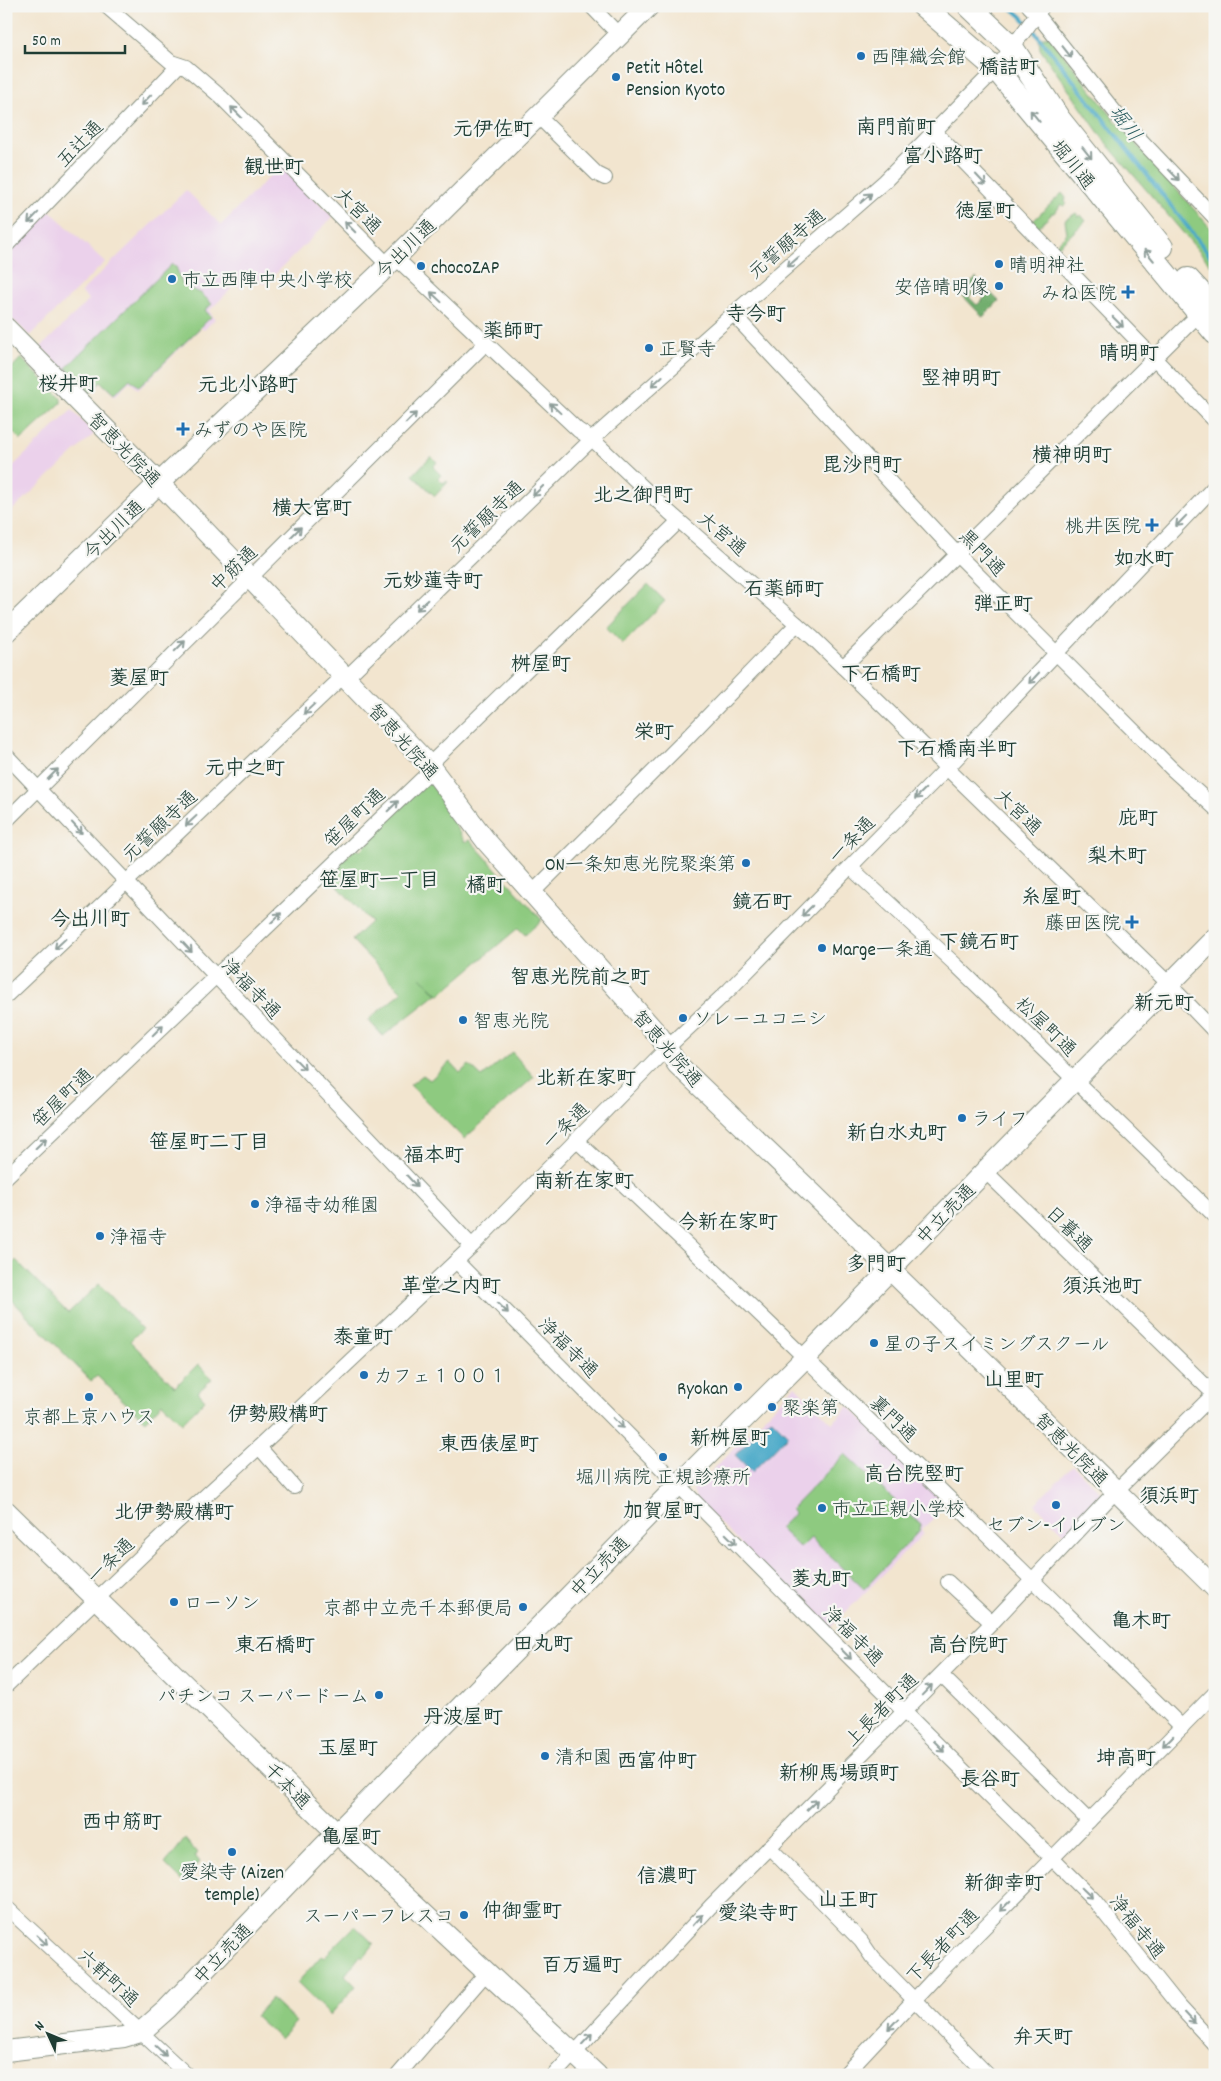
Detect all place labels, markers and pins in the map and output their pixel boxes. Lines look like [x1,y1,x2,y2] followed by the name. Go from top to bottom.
[871,46,966,73] place label: 西陣織会館
[855,50,867,62] marker: 西陣織会館
[626,56,725,105] place label: Petit Hôtel Pension Kyoto
[610,71,622,83] marker: Petit Hôtel Pension Kyoto
[1009,254,1085,281] place label: 晴明神社
[431,256,499,283] place label: chocoZAP
[993,258,1005,270] marker: 晴明神社
[415,260,427,272] marker: chocoZAP
[182,269,353,296] place label: 市立西陣中央小学校
[166,273,178,285] marker: 市立西陣中央小学校
[894,276,989,303] place label: 安倍晴明像
[993,280,1005,292] marker: 安倍晴明像
[1041,282,1117,309] place label: みね医院
[1121,285,1135,299] marker: みね医院
[659,338,716,365] place label: 正賢寺
[643,342,655,354] marker: 正賢寺
[194,419,307,446] place label: みずのや医院
[176,422,190,436] marker: みずのや医院
[1065,515,1141,542] place label: 桃井医院
[1145,518,1159,532] marker: 桃井医院
[545,853,736,880] place label: ON一条知恵光院聚楽第
[740,857,752,869] marker: ON一条知恵光院聚楽第
[1045,912,1121,939] place label: 藤田医院
[1125,915,1139,929] marker: 藤田医院
[832,938,933,965] place label: Marge一条通
[816,942,828,954] marker: Marge一条通
[693,1008,827,1035] place label: ソレーユコニシ
[473,1010,549,1037] place label: 智恵光院
[677,1012,689,1024] marker: ソレーユコニシ
[457,1014,469,1026] marker: 智恵光院
[972,1108,1028,1135] place label: ライフ
[956,1112,968,1124] marker: ライフ
[265,1194,379,1221] place label: 浄福寺幼稚園
[249,1198,261,1210] marker: 浄福寺幼稚園
[110,1226,167,1253] place label: 浄福寺
[94,1230,106,1242] marker: 浄福寺
[884,1333,1110,1360] place label: 星の子スイミングスクール
[868,1337,880,1349] marker: 星の子スイミングスクール
[374,1365,507,1392] place label: カフェ１００１
[358,1369,370,1381] marker: カフェ１００１
[677,1377,728,1404] place label: Ryokan
[732,1381,744,1393] marker: Ryokan
[83,1391,95,1403] marker: 京都上京ハウス
[782,1397,839,1424] place label: 聚楽第
[766,1401,778,1413] marker: 聚楽第
[23,1406,155,1433] place label: 京都上京ハウス
[657,1451,669,1463] marker: 堀川病院 正規診療所
[575,1466,751,1493] place label: 堀川病院 正規診療所
[832,1498,965,1525] place label: 市立正親小学校
[1050,1499,1062,1511] marker: セブン-イレブン
[816,1502,828,1514] marker: 市立正親小学校
[986,1514,1126,1541] place label: セブン-イレブン
[184,1592,260,1619] place label: ローソン
[168,1596,180,1608] marker: ローソン
[323,1597,513,1624] place label: 京都中立売千本郵便局
[517,1601,529,1613] marker: 京都中立売千本郵便局
[157,1685,369,1712] place label: パチンコ スーパードーム
[373,1689,385,1701] marker: パチンコ スーパードーム
[555,1746,612,1773] place label: 清和園
[539,1750,551,1762] marker: 清和園
[226,1846,238,1858] marker: 愛染寺 (Aizen temple)
[180,1861,284,1910] place label: 愛染寺 (Aizen temple)
[304,1905,454,1932] place label: スーパーフレスコ
[458,1909,470,1921] marker: スーパーフレスコ

